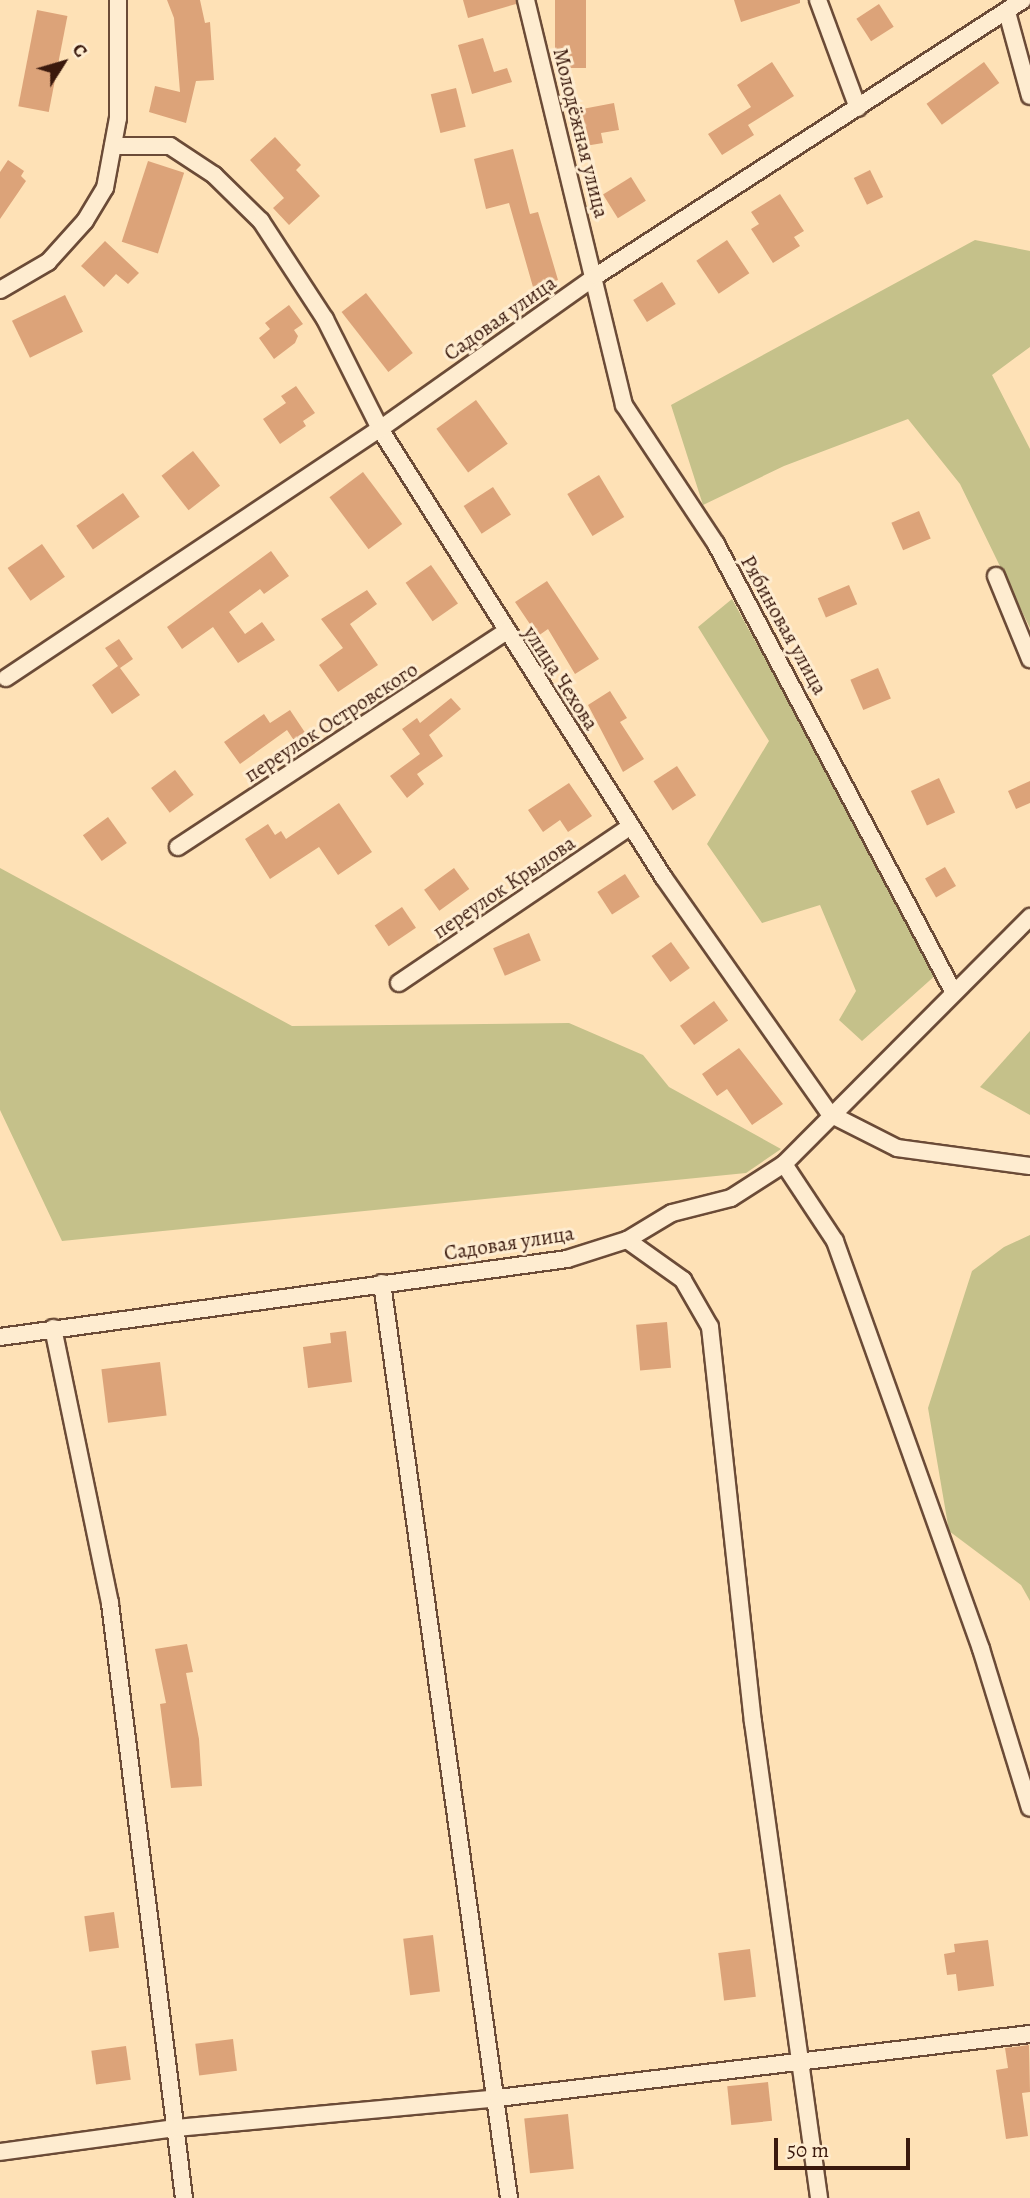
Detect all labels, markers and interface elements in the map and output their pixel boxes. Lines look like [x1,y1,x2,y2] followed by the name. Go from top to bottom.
[28,28,98,98] north arrow
[66,38,94,63] text: С
[548,45,614,221] street label: Молодёжная улица
[439,270,561,366] street label: Садовая улица
[735,551,833,699] street label: Рябиновая улица
[518,621,604,735] street label: улица Чехова
[239,656,423,788] street label: переулок Островского
[428,830,580,944] street label: переулок Крылова
[442,1220,576,1266] street label: Садовая улица
[778,2124,914,2168] scale bar
[787,2136,829,2164] text: 50 m

